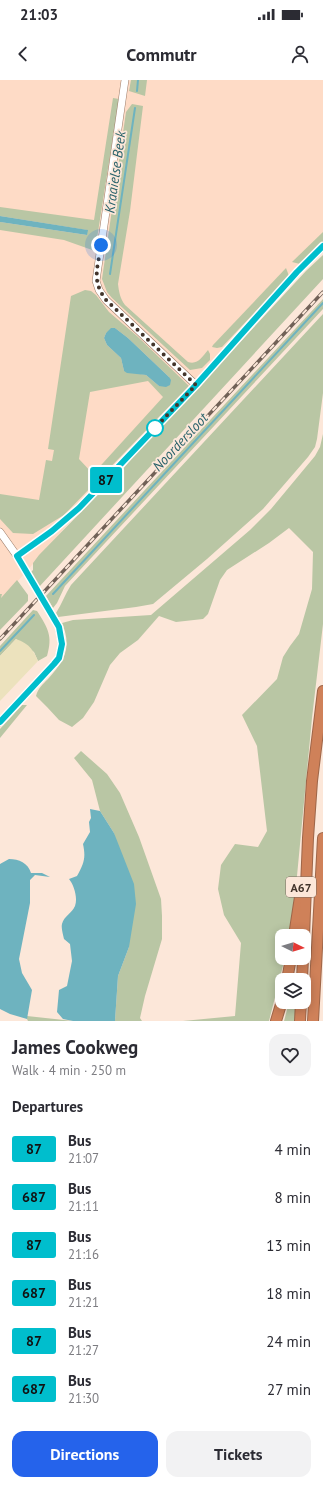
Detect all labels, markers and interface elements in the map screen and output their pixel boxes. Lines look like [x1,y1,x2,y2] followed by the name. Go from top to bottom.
[20,5,58,24] text: 21:03
[12,43,34,65] icon: back
[126,43,197,66] text: Commutr
[289,43,311,65] icon: person
[100,129,130,214] water label: Kraaielse Beek
[91,235,111,255] your location
[148,409,212,475] water label: Noordersloot
[146,419,164,437] unlabelled marker
[88,467,124,493] line badge: 87
[98,471,114,489] text: 87
[286,877,316,897] road number: A67
[275,929,311,965] north arrow
[275,929,311,1009] map controls
[275,973,311,1009] button: layers
[269,1034,311,1076] button: heart
[12,1035,138,1059] text: James Cookweg
[12,1062,126,1079] text: Walk · 4 min · 250 m
[12,1097,83,1116] text: Departures
[68,1131,91,1150] text: Bus
[26,1140,42,1158] text: 87
[274,1140,311,1159] text: 4 min
[68,1150,99,1167] text: 21:07
[68,1179,91,1198] text: Bus
[22,1188,46,1206] text: 687
[274,1188,311,1207] text: 8 min
[68,1198,99,1215] text: 21:11
[68,1227,91,1246] text: Bus
[26,1236,42,1254] text: 87
[266,1236,311,1255] text: 13 min
[68,1246,99,1263] text: 21:16
[68,1275,91,1294] text: Bus
[22,1284,46,1302] text: 687
[266,1284,311,1303] text: 18 min
[68,1294,99,1311] text: 21:21
[68,1323,91,1342] text: Bus
[26,1332,42,1350] text: 87
[266,1332,311,1351] text: 24 min
[68,1342,99,1359] text: 21:27
[68,1371,91,1390] text: Bus
[22,1380,46,1398] text: 687
[267,1380,311,1399] text: 27 min
[68,1390,99,1407] text: 21:30
[12,1431,158,1477] button: Directions
[166,1431,311,1477] button: Tickets

